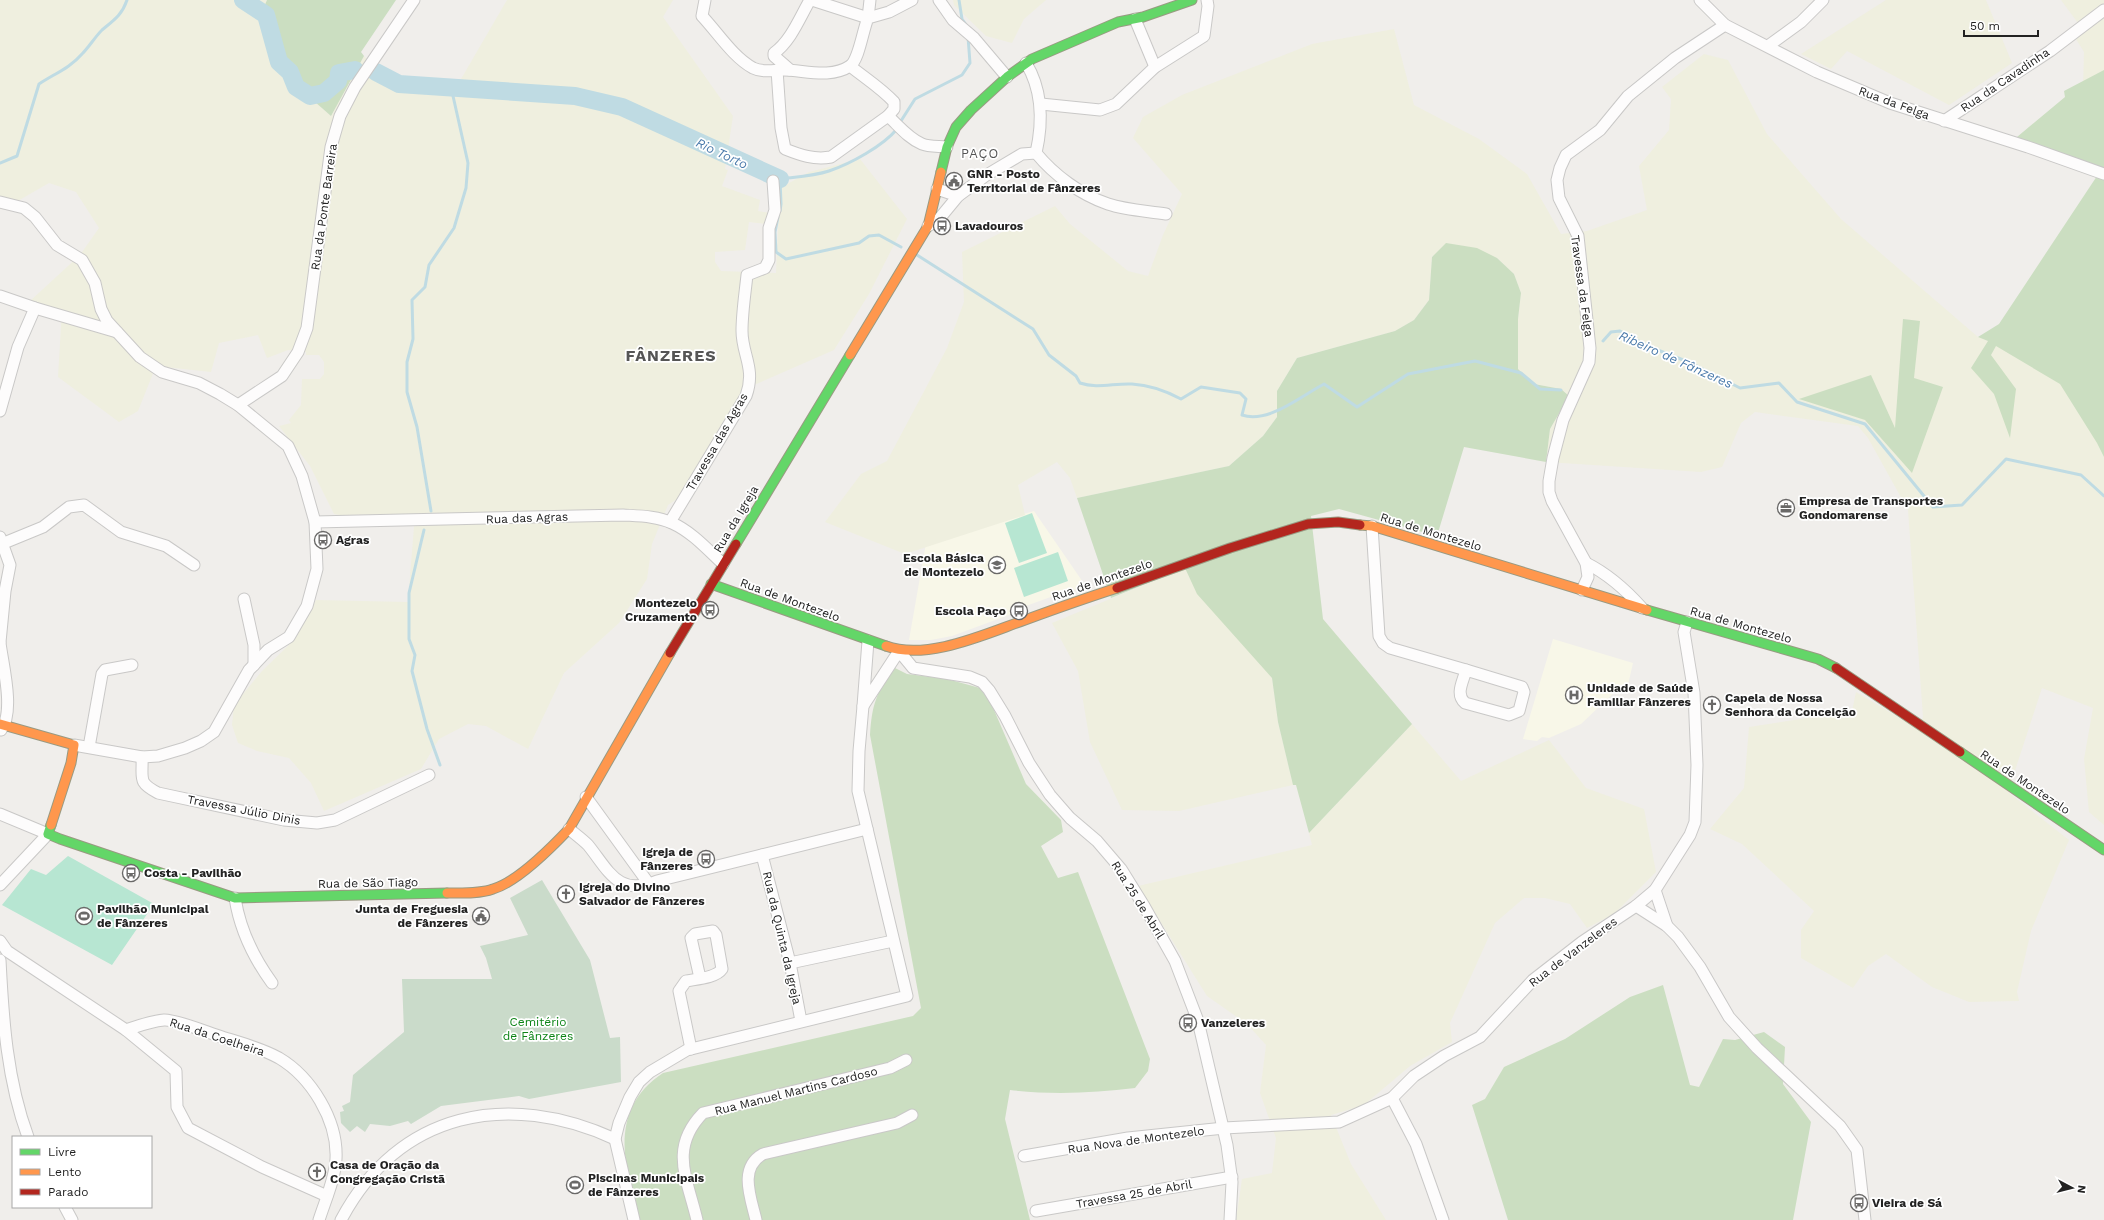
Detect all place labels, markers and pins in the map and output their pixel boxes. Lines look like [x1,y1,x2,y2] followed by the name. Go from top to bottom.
[967,167,1101,195] place label: GNR - Posto Territorial de Fânzeres
[944,171,964,191] public building icon: GNR - Posto Territorial de Fânzeres
[932,216,952,236] bus stop icon: Lavadouros
[955,219,1024,233] place label: Lavadouros
[1799,494,1944,522] place label: Empresa de Transportes Gondomarense
[1776,498,1796,518] office icon: Empresa de Transportes Gondomarense
[313,530,333,550] bus stop icon: Agras
[336,533,370,547] place label: Agras
[903,551,984,579] place label: Escola Básica de Montezelo
[987,555,1007,575] school or university icon: Escola Básica de Montezelo
[625,596,697,624] place label: Montezelo Cruzamento
[700,600,720,620] bus stop icon: Montezelo Cruzamento
[1009,601,1029,621] bus stop icon: Escola Paço
[935,604,1006,618] place label: Escola Paço
[1587,681,1693,709] place label: Unidade de Saúde Familiar Fânzeres
[1564,685,1584,705] hospital icon: Unidade de Saúde Familiar Fânzeres
[1725,691,1856,719] place label: Capela de Nossa Senhora da Conceição
[1702,695,1722,715] church icon: Capela de Nossa Senhora da Conceição
[640,845,694,873] place label: Igreja de Fânzeres
[696,849,716,869] bus stop icon: Igreja de Fânzeres
[121,863,141,883] bus stop icon: Costa - Pavilhão
[144,866,242,880] place label: Costa - Pavilhão
[579,880,705,908] place label: Igreja do Divino Salvador de Fânzeres
[556,884,576,904] church icon: Igreja do Divino Salvador de Fânzeres
[97,902,209,930] place label: Pavilhão Municipal de Fânzeres
[355,902,469,930] place label: Junta de Freguesia de Fânzeres
[74,906,94,926] sports icon: Pavilhão Municipal de Fânzeres
[471,906,491,926] public building icon: Junta de Freguesia de Fânzeres
[1178,1013,1198,1033] bus stop icon: Vanzeleres
[1201,1016,1266,1030] place label: Vanzeleres
[330,1158,445,1186] place label: Casa de Oração da Congregação Cristã
[307,1162,327,1182] church icon: Casa de Oração da Congregação Cristã
[588,1171,705,1199] place label: Piscinas Municipais de Fânzeres
[565,1175,585,1195] sports icon: Piscinas Municipais de Fânzeres
[1849,1193,1869,1213] bus stop icon: Vieira de Sá
[1872,1196,1942,1210] place label: Vieira de Sá

